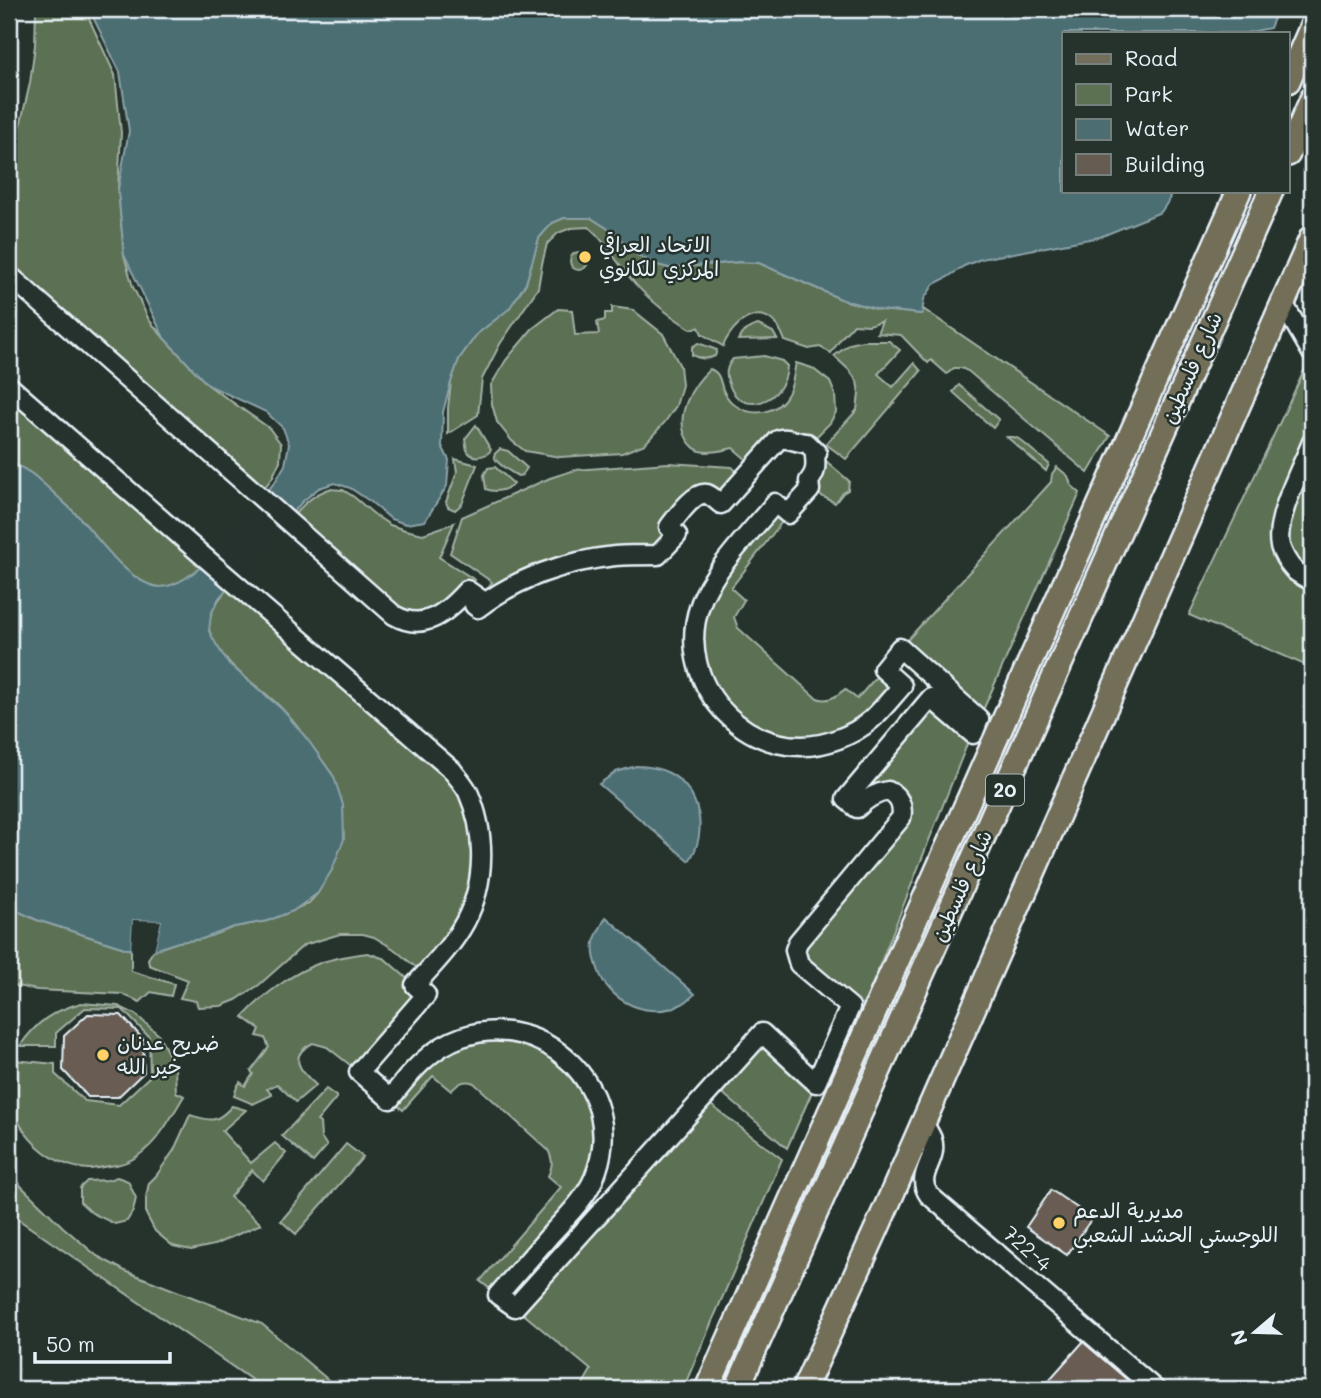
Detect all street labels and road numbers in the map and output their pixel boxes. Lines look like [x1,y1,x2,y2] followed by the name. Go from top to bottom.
[1154,307,1230,429] street label: شارع فلسطين
[986,775,1024,806] road number: 20
[924,825,1000,947] street label: شارع فلسطين
[998,1219,1059,1277] street label: 722-4

